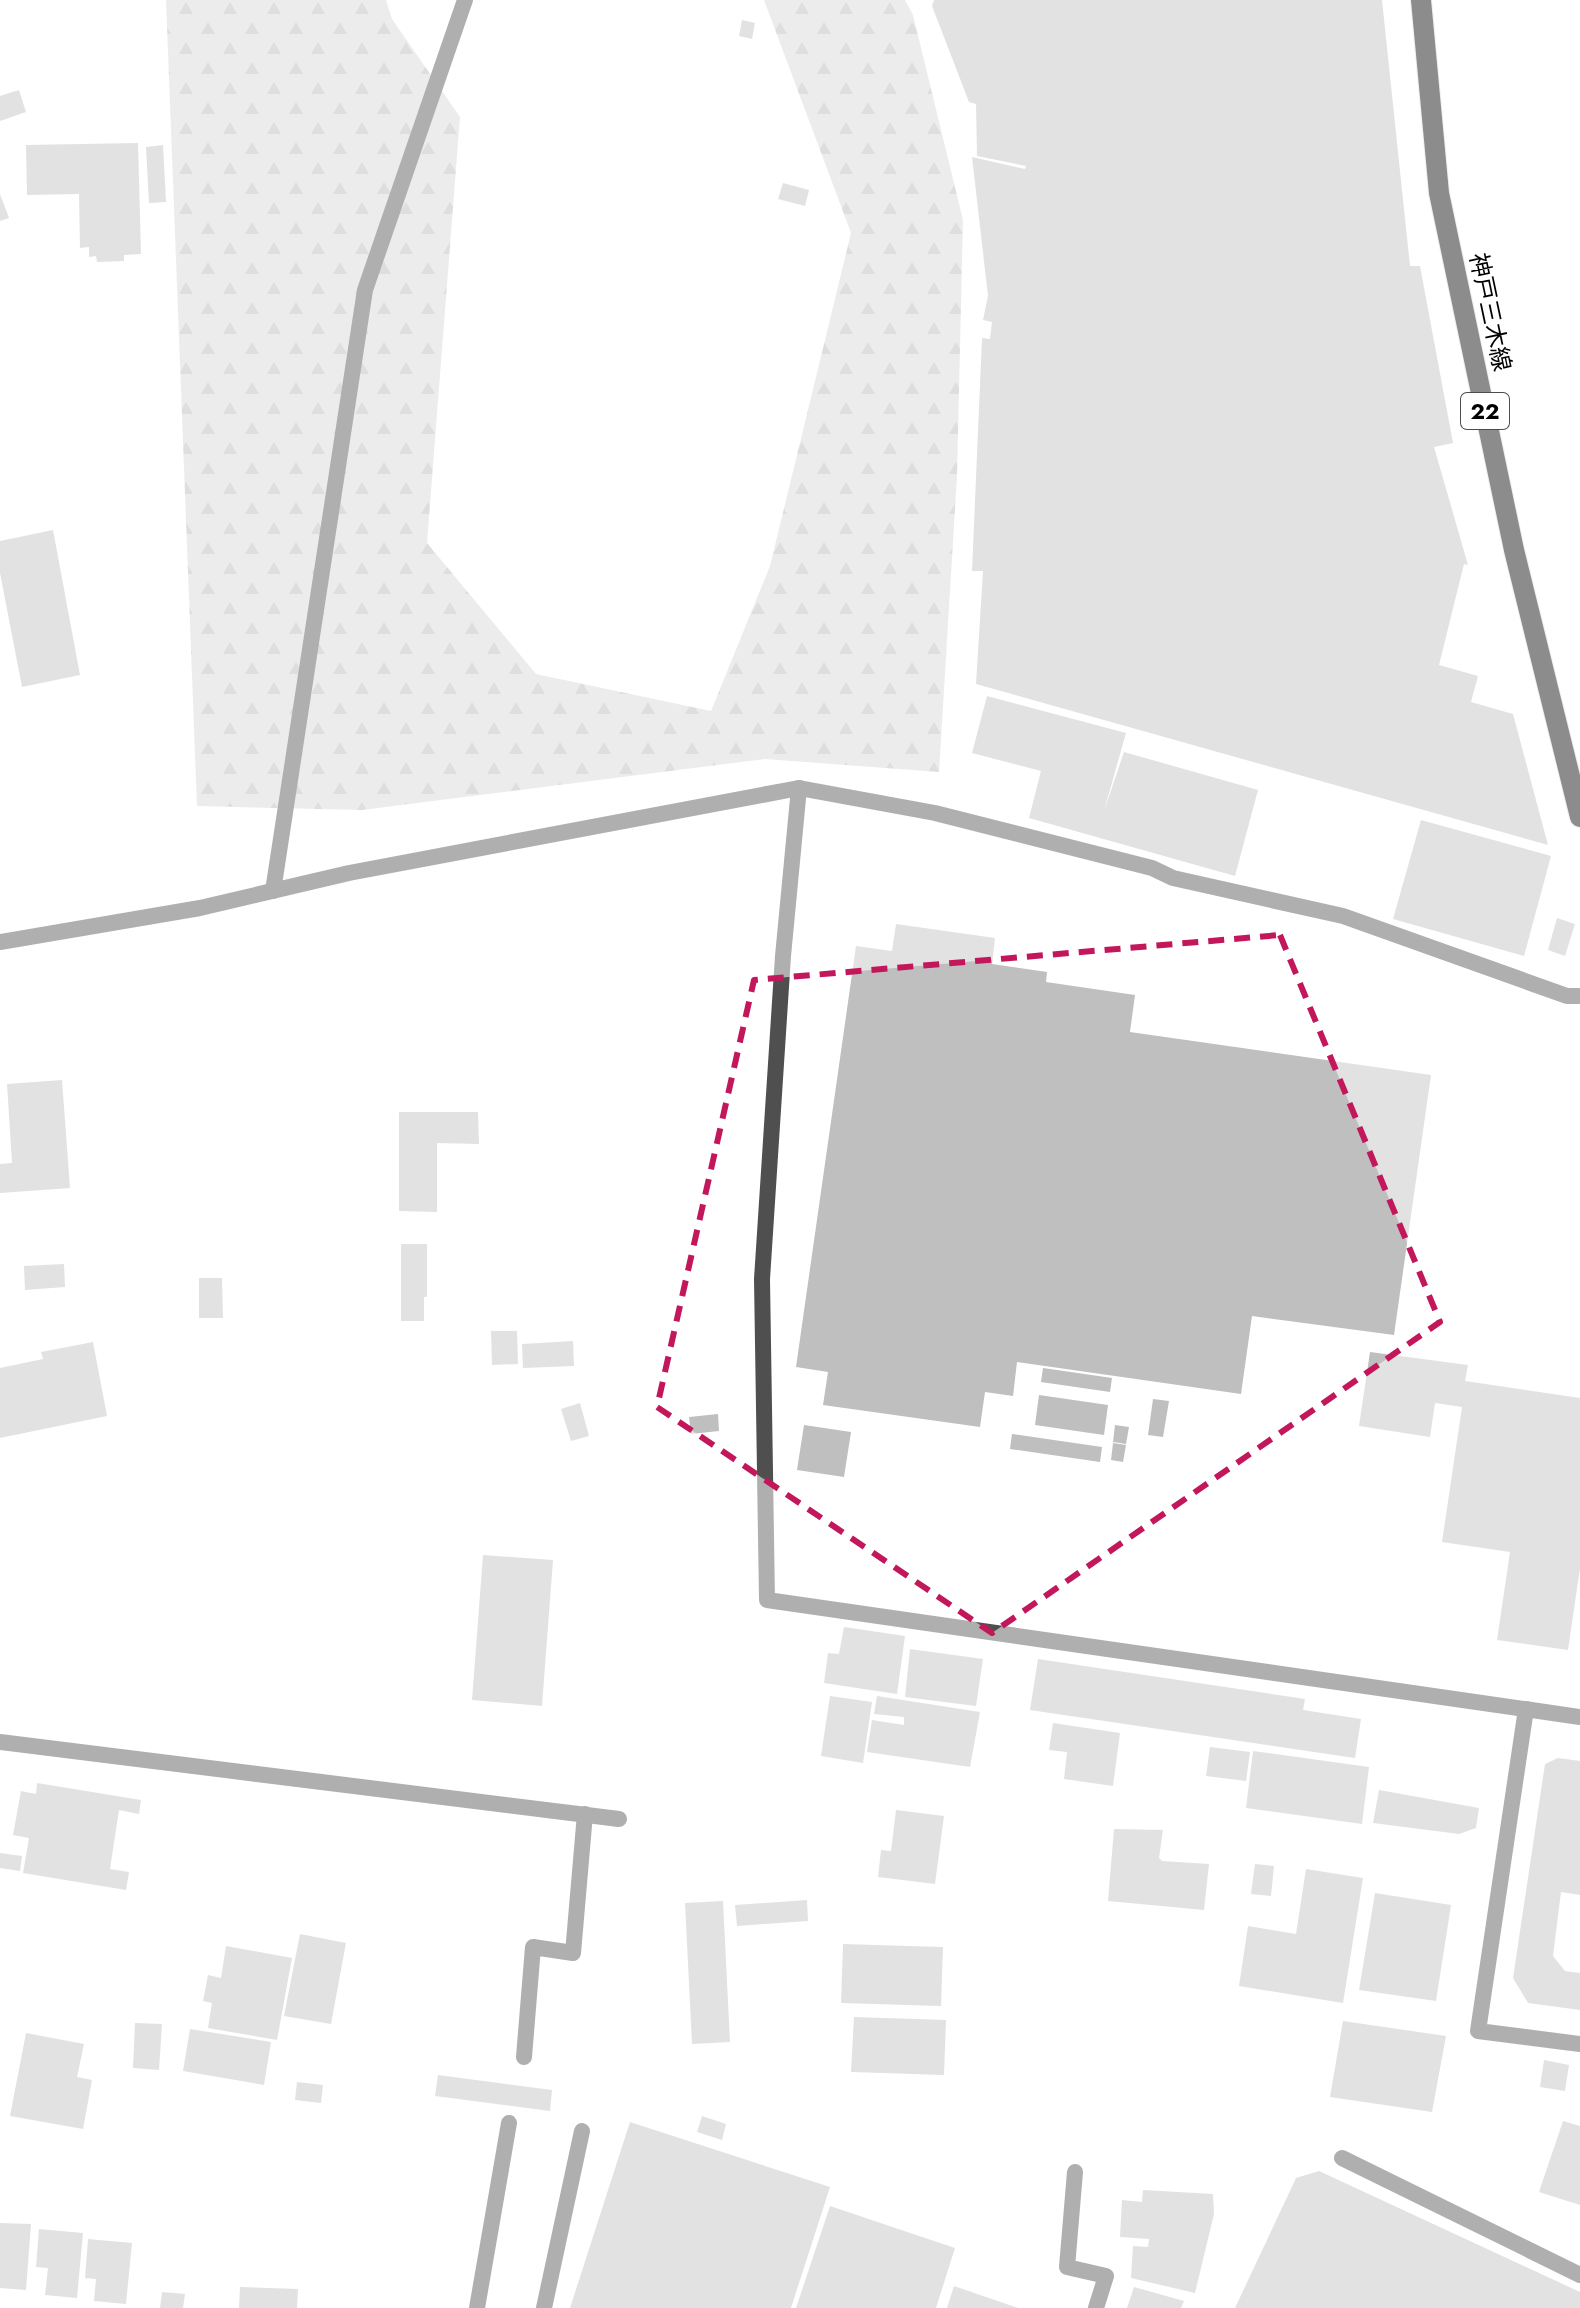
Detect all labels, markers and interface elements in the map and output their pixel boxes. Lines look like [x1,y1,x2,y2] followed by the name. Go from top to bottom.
[1461,250,1520,374] street label: 神戸三木線
[1461,393,1509,429] road number: 22

